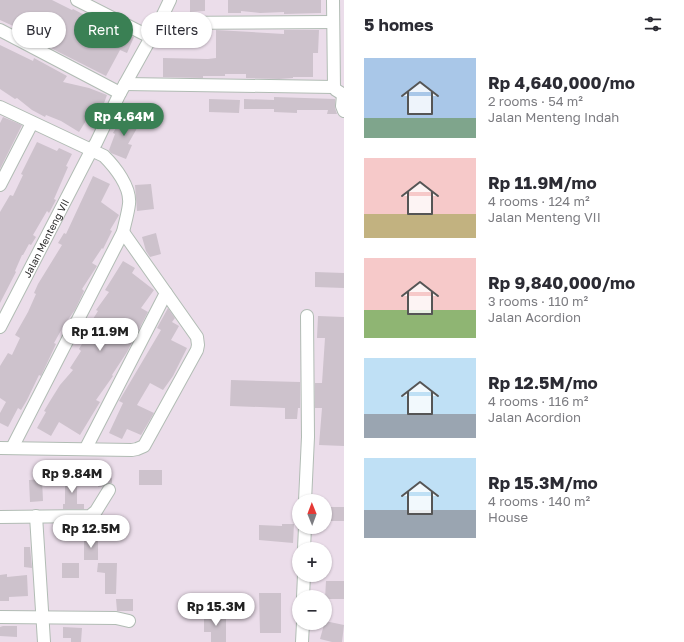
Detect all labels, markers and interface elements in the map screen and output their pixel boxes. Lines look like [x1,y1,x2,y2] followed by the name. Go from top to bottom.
[12,12,66,48] chip: Buy
[74,12,133,48] chip: Rent
[141,12,212,48] chip: Filters
[642,13,664,35] icon: filters
[364,14,434,35] text: 5 homes
[488,72,635,93] text: Rp 4,640,000/mo
[396,74,444,122] icon: home
[488,93,583,109] text: 2 rooms · 54 m²
[83,103,165,137] pin: Rp 4.64M
[94,108,154,124] text: Rp 4.64M
[488,109,619,125] text: Jalan Menteng Indah
[488,172,597,193] text: Rp 11.9M/mo
[396,174,444,222] icon: home
[488,193,590,209] text: 4 rooms · 124 m²
[21,197,71,279] street label: Jalan Menteng VII
[488,209,601,225] text: Jalan Menteng VII
[488,272,635,293] text: Rp 9,840,000/mo
[396,274,444,322] icon: home
[488,293,588,309] text: 3 rooms · 110 m²
[488,309,581,325] text: Jalan Acordion
[59,318,141,352] pin: Rp 11.9M
[71,323,129,339] text: Rp 11.9M
[488,372,598,393] text: Rp 12.5M/mo
[396,374,444,422] icon: home
[488,393,588,409] text: 4 rooms · 116 m²
[488,409,581,425] text: Jalan Acordion
[31,460,113,494] pin: Rp 9.84M
[42,465,102,481] text: Rp 9.84M
[488,472,598,493] text: Rp 15.3M/mo
[396,474,444,522] icon: home
[488,493,590,509] text: 4 rooms · 140 m²
[292,494,332,534] north arrow
[292,494,332,630] map controls
[488,509,528,525] text: House
[50,515,132,549] pin: Rp 12.5M
[62,520,120,536] text: Rp 12.5M
[292,542,332,582] button: +
[292,590,332,630] button: −
[175,593,257,627] pin: Rp 15.3M
[187,598,245,614] text: Rp 15.3M

